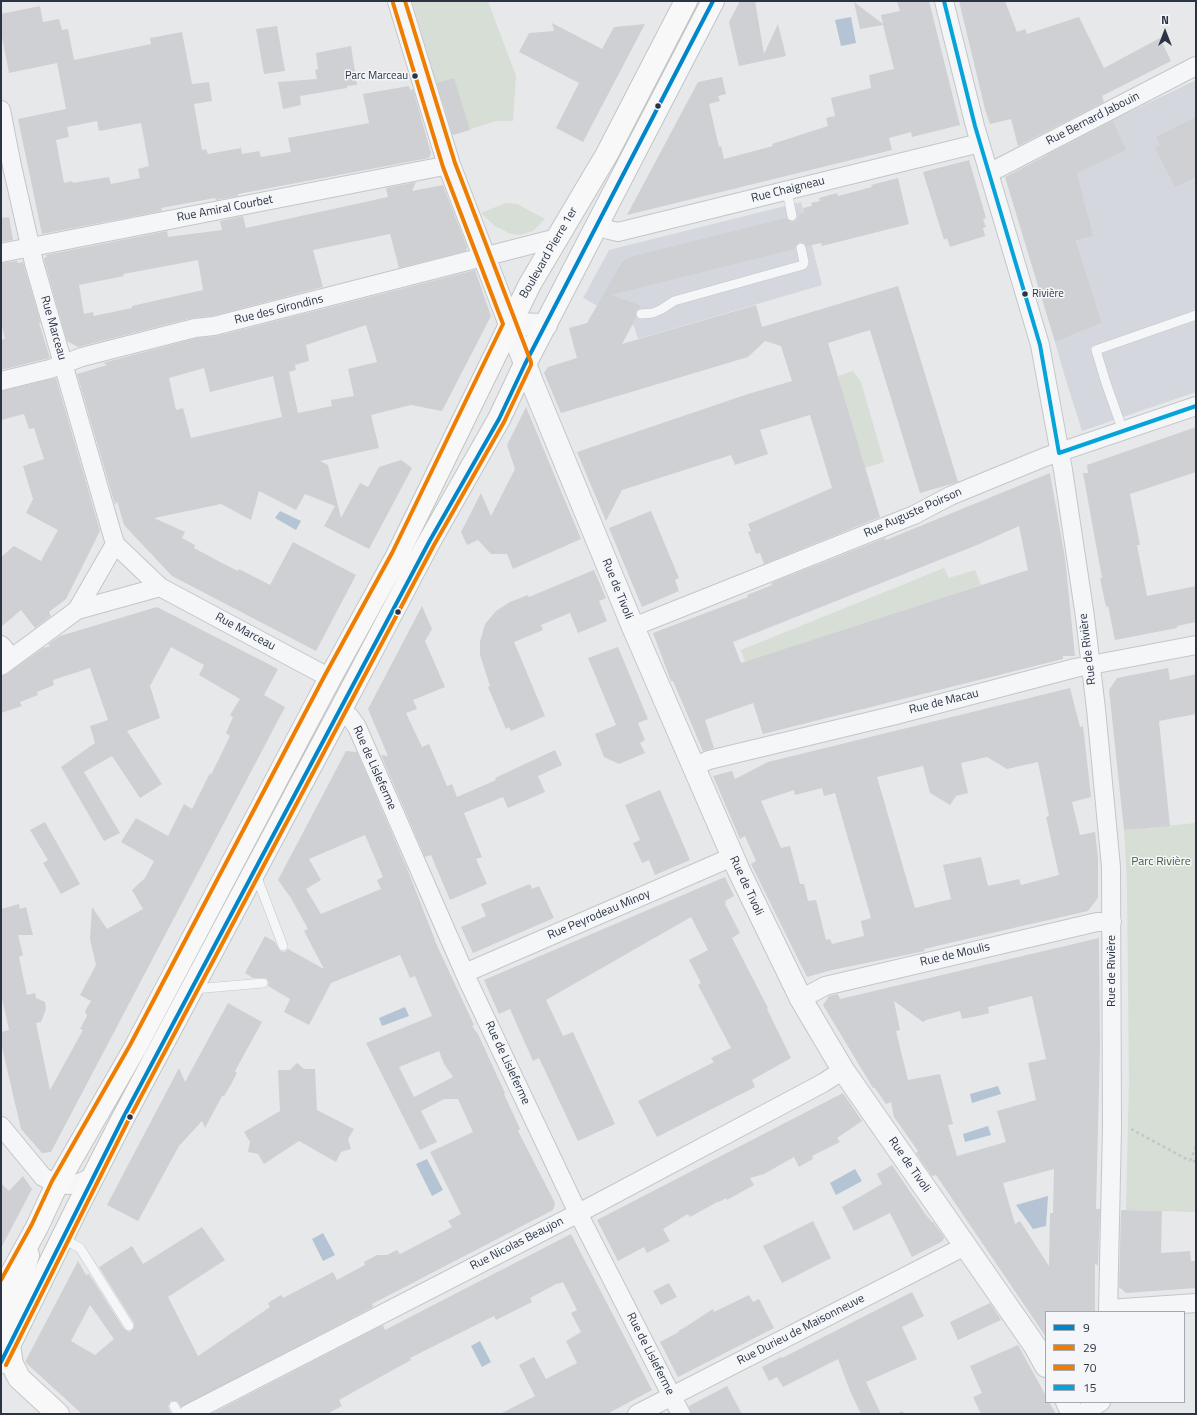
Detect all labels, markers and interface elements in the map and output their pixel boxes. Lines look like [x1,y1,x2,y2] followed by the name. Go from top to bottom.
[1145,12,1185,52] north arrow
[1161,12,1169,28] text: N
[345,69,408,83] place label: Parc Marceau
[410,71,420,81] marker: Parc Marceau
[1044,89,1142,149] street label: Rue Bernard Jabouin
[653,101,663,111] unlabelled marker
[750,174,826,206] street label: Rue Chaigneau
[176,193,274,225] street label: Rue Amiral Courbet
[517,205,581,301] street label: Boulevard Pierre 1er
[1032,287,1064,301] place label: Rivière
[1020,289,1030,299] marker: Rivière
[233,292,325,328] street label: Rue des Girondins
[37,294,69,362] street label: Rue Marceau
[862,485,964,541] street label: Rue Auguste Poirson
[598,557,636,621] street label: Rue de Tivoli
[393,607,403,617] unlabelled marker
[212,610,278,654] street label: Rue Marceau
[1076,612,1100,686] street label: Rue de Rivière
[908,686,980,718] street label: Rue de Macau
[349,724,399,812] street label: Rue de Lisleferme
[726,854,766,918] street label: Rue de Tivoli
[1131,855,1191,869] park label: Parc Rivière
[545,887,653,943] street label: Rue Peyrodeau Minoy
[1105,935,1119,1007] street label: Rue de Rivière
[919,940,991,970] street label: Rue de Moulis
[481,1019,533,1107] street label: Rue de Lisleferme
[125,1112,135,1122] unlabelled marker
[885,1135,933,1195] street label: Rue de Tivoli
[468,1214,566,1274] street label: Rue Nicolas Beaujon
[735,1292,867,1368] street label: Rue Durieu de Maisonneuve
[623,1310,677,1398] street label: Rue de Lisleferme
[1045,1311,1185,1403] legend
[1083,1318,1090,1337] text: 9
[1083,1338,1096,1357] text: 29
[1083,1358,1096,1377] text: 70
[1083,1378,1096,1397] text: 15

